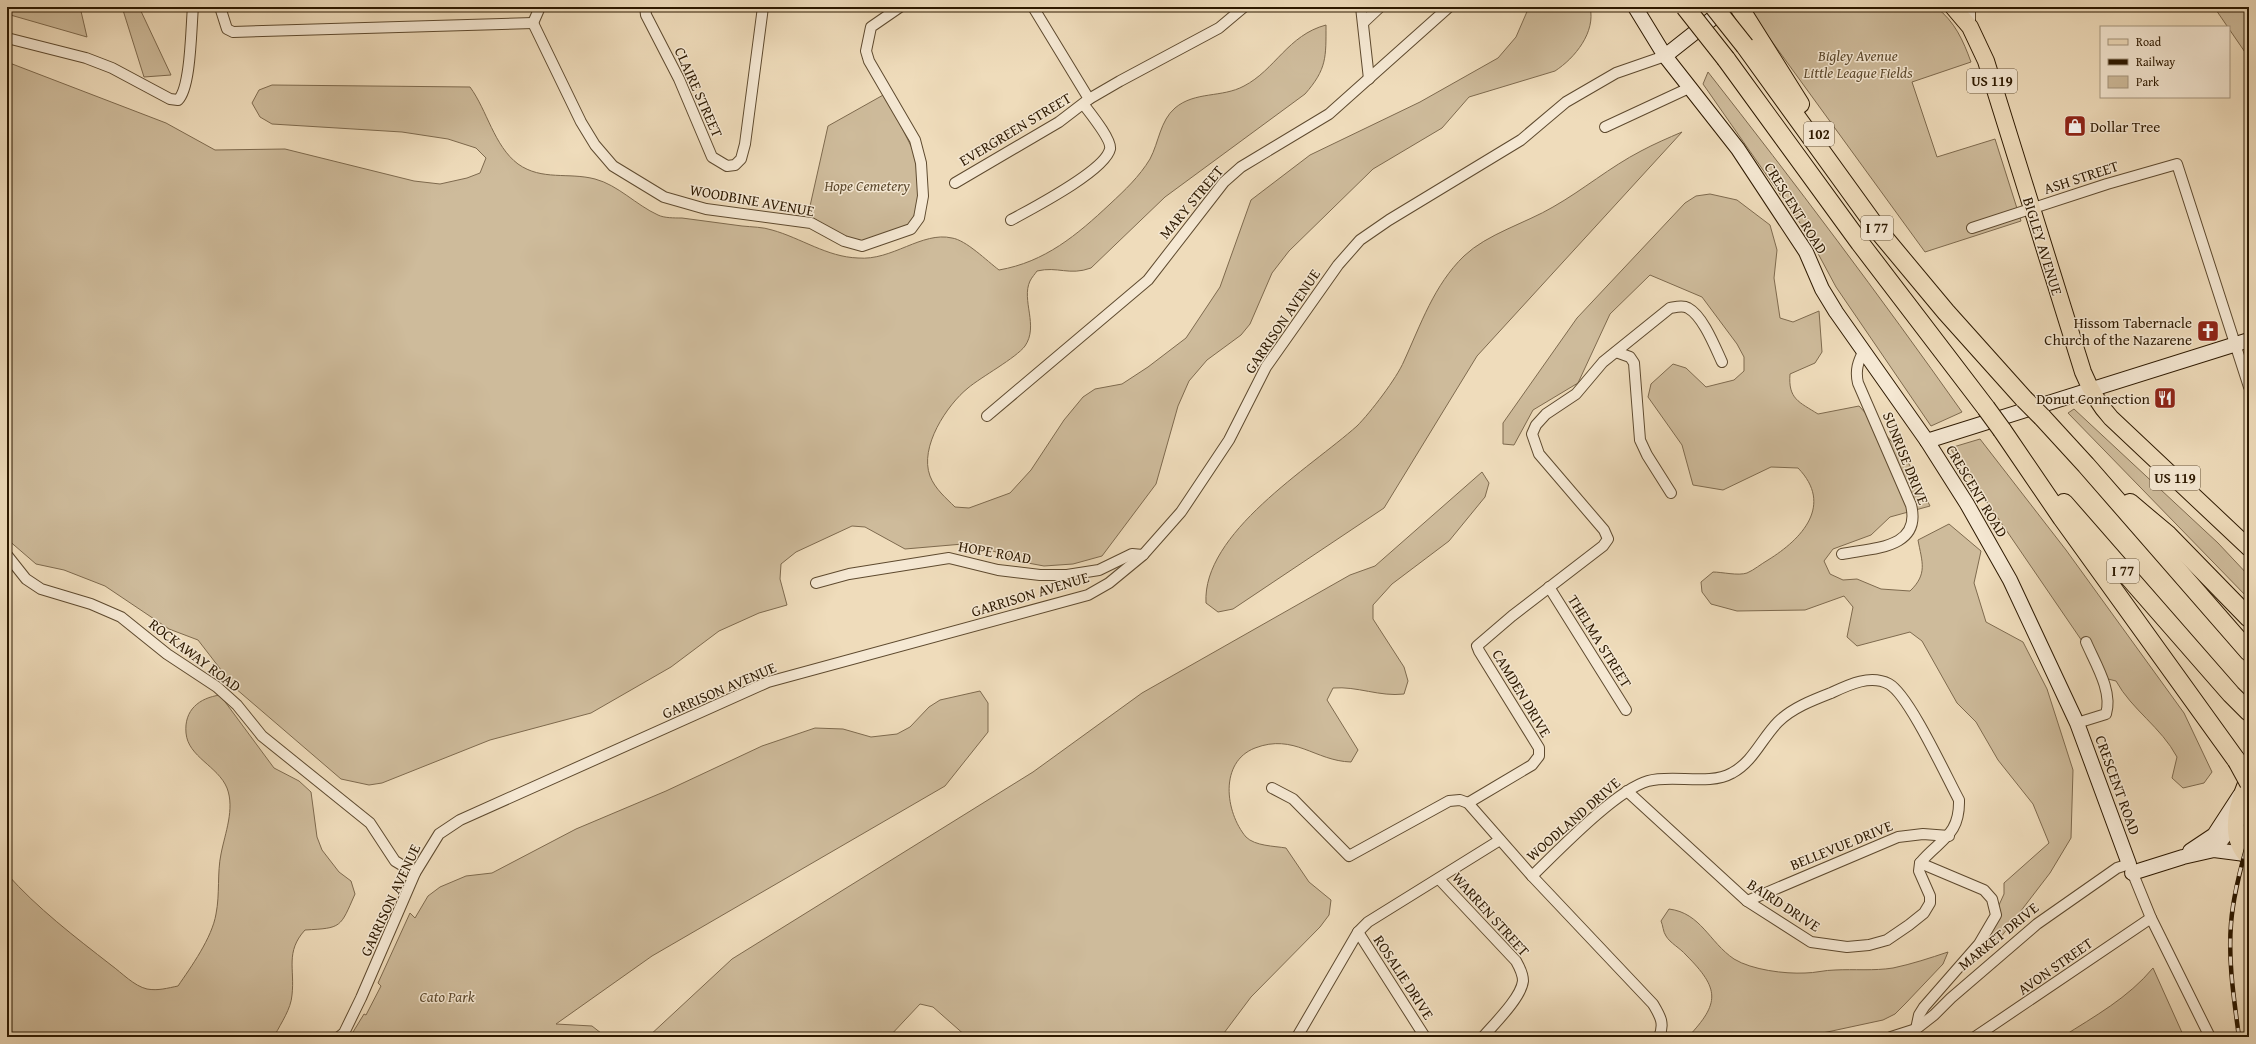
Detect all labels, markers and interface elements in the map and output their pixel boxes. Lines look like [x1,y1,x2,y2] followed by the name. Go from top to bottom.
[2100,26,2230,98] legend
[2136,33,2162,50] text: Road
[670,44,728,141] street label: CLAIRE STREET
[1802,45,1913,83] park label: Bigley Avenue Little League Fields
[2136,53,2175,70] text: Railway
[1967,69,2017,93] road number: US 119
[2136,73,2160,90] text: Park
[955,87,1075,171] street label: EVERGREEN STREET
[2062,113,2088,139] shop icon: Dollar Tree
[2090,116,2160,137] place label: Dollar Tree
[1804,122,1834,146] road number: 102
[2041,155,2122,199] street label: ASH STREET
[1759,158,1833,258] street label: CRESCENT ROAD
[1154,160,1228,243] street label: MARY STREET
[823,175,910,196] park label: Hope Cemetery
[688,179,816,221] street label: WOODBINE AVENUE
[2018,194,2068,298] street label: BIGLEY AVENUE
[1861,216,1893,240] road number: I 77
[1239,264,1325,377] street label: GARRISON AVENUE
[2044,312,2192,350] place label: Hissom Tabernacle Church of the Nazarene
[2195,318,2221,344] church icon: Hissom Tabernacle Church of the Nazarene
[2152,385,2178,411] restaurant icon: Donut Connection
[2036,388,2151,409] place label: Donut Connection
[1878,409,1934,508] street label: SUNRISE DRIVE
[1941,441,2013,541] street label: CRESCENT ROAD
[2150,466,2200,490] road number: US 119
[957,535,1033,569] street label: HOPE ROAD
[2107,559,2139,583] road number: I 77
[969,566,1092,622] street label: GARRISON AVENUE
[1563,591,1637,692] street label: THELMA STREET
[145,613,245,697] street label: ROCKAWAY ROAD
[1488,645,1557,741] street label: CAMDEN DRIVE
[659,656,780,723] street label: GARRISON AVENUE
[2090,732,2146,838] street label: CRESCENT ROAD
[1522,772,1625,866] street label: WOODLAND DRIVE
[1787,815,1896,875] street label: BELLEVUE DRIVE
[355,840,425,960] street label: GARRISON AVENUE
[1448,867,1535,961] street label: WARREN STREET
[1743,874,1825,937] street label: BAIRD DRIVE
[1953,897,2043,975] street label: MARKET DRIVE
[1369,931,1439,1024] street label: ROSALIE DRIVE
[2013,932,2097,1000] street label: AVON STREET
[419,986,475,1007] park label: Cato Park

